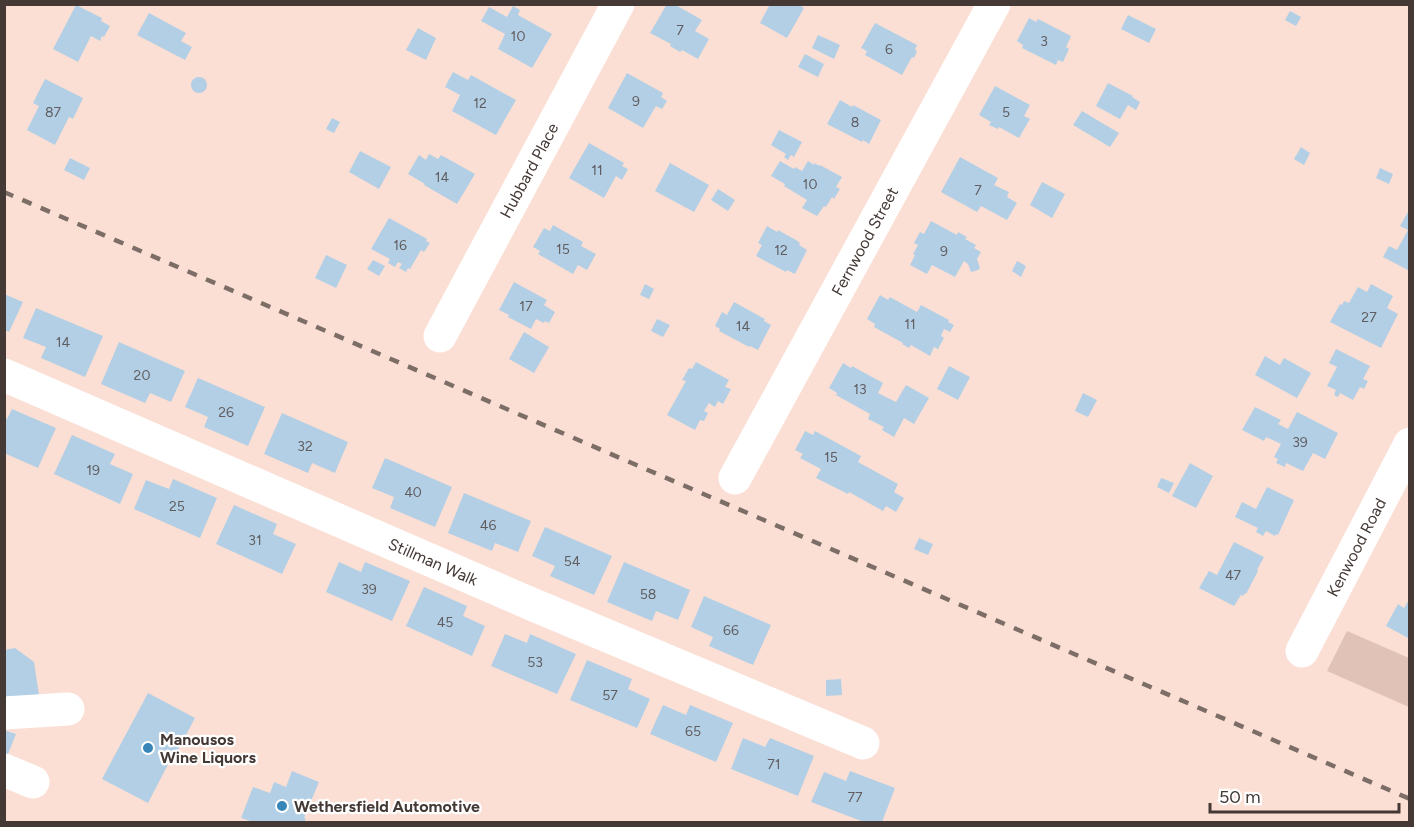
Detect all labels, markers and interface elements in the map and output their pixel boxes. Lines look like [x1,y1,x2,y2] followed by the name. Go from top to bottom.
[676,22,684,39] house number: 7
[511,28,525,45] house number: 10
[1040,33,1048,50] house number: 3
[885,41,893,58] house number: 6
[632,93,640,110] house number: 9
[473,95,487,112] house number: 12
[45,104,62,121] house number: 87
[1002,104,1010,121] house number: 5
[851,114,859,131] house number: 8
[496,119,562,221] street label: Hubbard Place
[591,162,603,179] house number: 11
[435,169,450,186] house number: 14
[803,176,817,193] house number: 10
[974,182,982,199] house number: 7
[827,184,902,299] street label: Fernwood Street
[393,237,407,254] house number: 16
[556,241,570,258] house number: 15
[774,242,788,259] house number: 12
[940,243,948,260] house number: 9
[519,298,533,315] house number: 17
[1361,309,1377,326] house number: 27
[904,316,916,333] house number: 11
[736,318,751,335] house number: 14
[56,334,71,351] house number: 14
[134,367,150,384] house number: 20
[853,381,867,398] house number: 13
[218,404,234,421] house number: 26
[1292,434,1308,451] house number: 39
[297,438,313,455] house number: 32
[824,449,838,466] house number: 15
[86,462,100,479] house number: 19
[404,484,422,501] house number: 40
[1323,495,1390,600] street label: Kenwood Road
[169,498,185,515] house number: 25
[480,517,496,534] house number: 46
[248,532,262,549] house number: 31
[386,534,481,589] street label: Stillman Walk
[564,553,581,570] house number: 54
[1225,567,1242,584] house number: 47
[361,581,377,598] house number: 39
[640,586,656,603] house number: 58
[437,614,453,631] house number: 45
[723,622,739,639] house number: 66
[527,654,543,671] house number: 53
[602,687,618,704] house number: 57
[685,723,701,740] house number: 65
[160,730,256,767] place label: Manousos Wine Liquors
[141,741,155,755] marker: Manousos Wine Liquors
[767,756,781,773] house number: 71
[1210,776,1399,814] scale bar
[1219,786,1261,808] text: 50 m
[847,789,863,806] house number: 77
[294,797,480,816] place label: Wethersfield Automotive
[275,799,289,813] marker: Wethersfield Automotive

